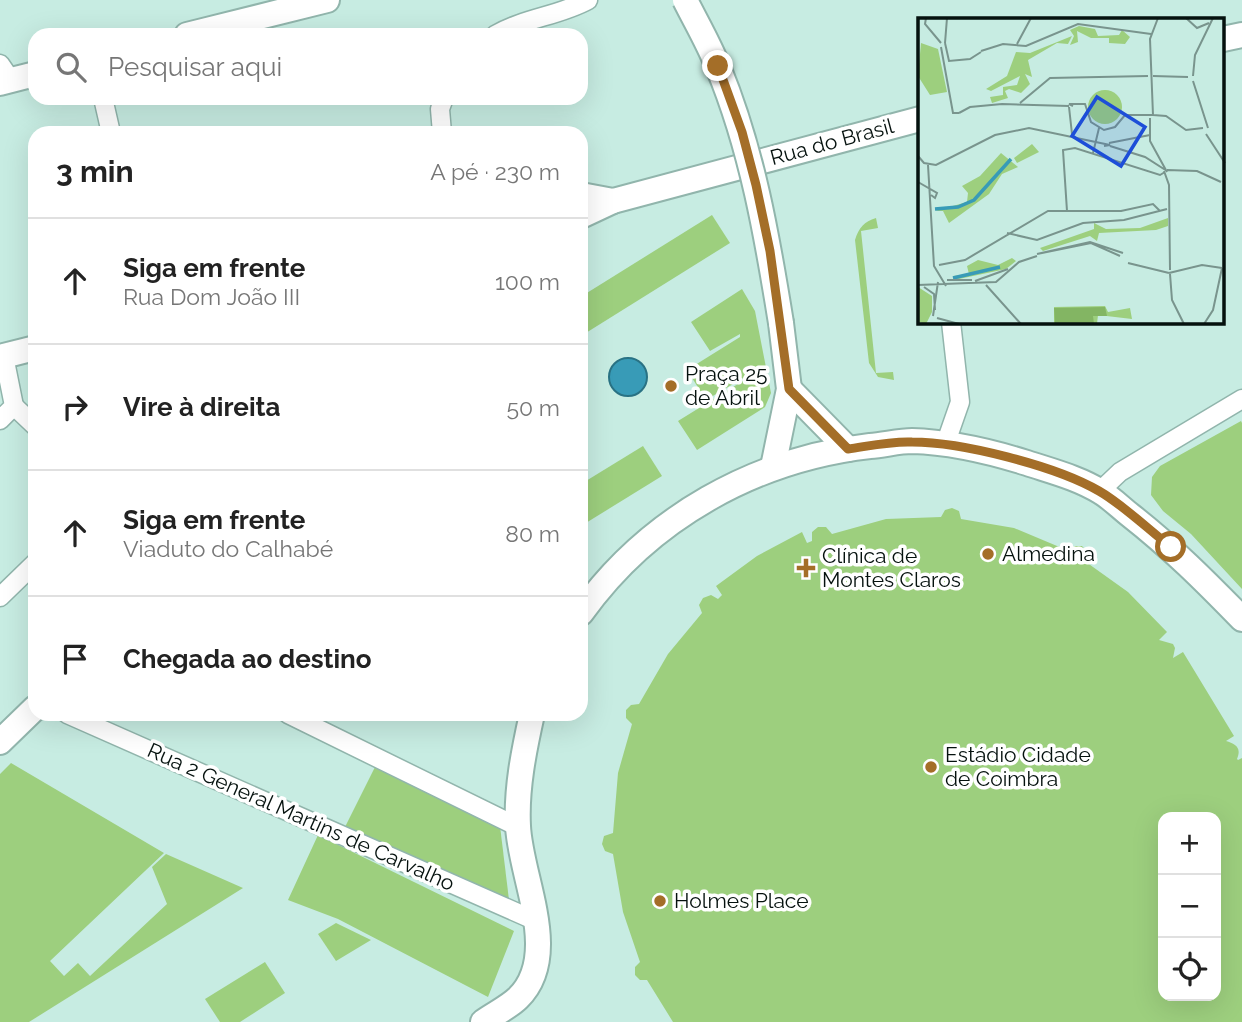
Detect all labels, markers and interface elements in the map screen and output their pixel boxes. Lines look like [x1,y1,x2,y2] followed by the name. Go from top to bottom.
[918,18,1224,324] inset map
[28,28,588,105] search box
[52,48,90,86] icon: search
[702,50,733,81] route end
[108,52,282,82] text: Pesquisar aqui
[767,113,897,170] street label: Rua do Brasil
[56,154,134,189] text: 3 min
[430,158,560,185] text: A pé · 230 m
[123,253,305,283] text: Siga em frente
[56,262,94,300] icon: ahead
[495,268,560,295] text: 100 m
[123,283,300,310] text: Rua Dom João III
[685,361,768,410] place label: Praça 25 de Abril
[663,378,679,394] marker: Praça 25 de Abril
[56,388,94,426] icon: right
[123,392,280,422] text: Vire à direita
[506,394,560,421] text: 50 m
[123,505,305,535] text: Siga em frente
[56,514,94,552] icon: ahead
[505,520,560,547] text: 80 m
[1155,531,1186,562] route start
[123,535,333,562] text: Viaduto do Calhabé
[1002,541,1095,566] place label: Almedina
[822,543,961,592] place label: Clínica de Montes Claros
[980,546,996,562] marker: Almedina
[796,558,816,578] marker: Clínica de Montes Claros
[56,640,94,678] icon: arrive
[123,644,372,674] text: Chegada ao destino
[144,737,459,896] street label: Rua 2 General Martins de Carvalho
[945,742,1091,791] place label: Estádio Cidade de Coimbra
[923,759,939,775] marker: Estádio Cidade de Coimbra
[1158,812,1221,1001] map controls
[1158,812,1221,875] button: +
[1158,875,1221,938] button: −
[674,888,809,913] place label: Holmes Place
[652,893,668,909] marker: Holmes Place
[1158,938,1221,1001] button: locate

